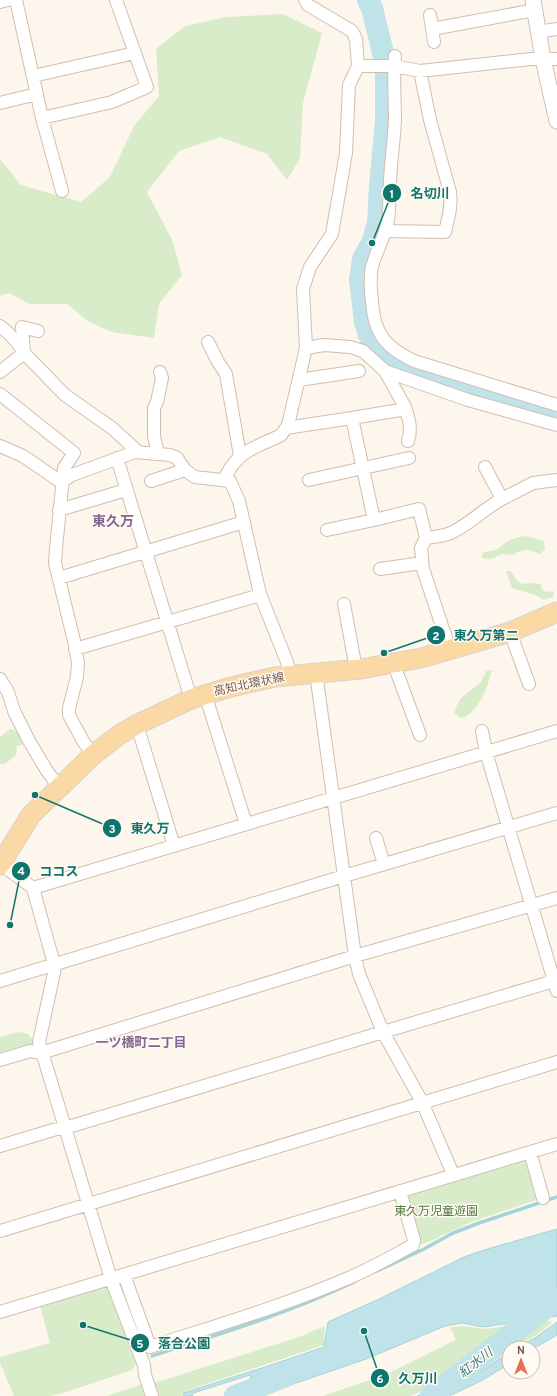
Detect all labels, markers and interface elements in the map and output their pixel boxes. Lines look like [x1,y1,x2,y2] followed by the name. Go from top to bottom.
[382,181,457,206] callout: 名切川
[410,186,450,203] text: 名切川
[390,187,394,203] text: 1
[92,514,134,531] district label: 東久万
[426,623,527,648] callout: 東久万第二
[453,628,519,645] text: 東久万第二
[432,629,440,645] text: 2
[212,670,286,700] street label: 高知北環状線
[102,816,177,841] callout: 東久万
[130,821,170,838] text: 東久万
[108,822,116,838] text: 3
[11,859,86,884] callout: ココス
[17,864,25,880] text: 4
[39,865,79,881] text: ココス
[95,1035,187,1052] district label: 一ツ橋町二丁目
[394,1204,478,1220] park label: 東久万児童遊園
[130,1331,218,1356] callout: 落合公園
[136,1337,144,1353] text: 5
[158,1337,210,1353] text: 落合公園
[501,1340,541,1380] north arrow
[456,1344,498,1382] water label: 紅水川
[517,1344,525,1358] text: N
[370,1366,445,1391] callout: 久万川
[398,1371,438,1388] text: 久万川
[376,1372,384,1388] text: 6

